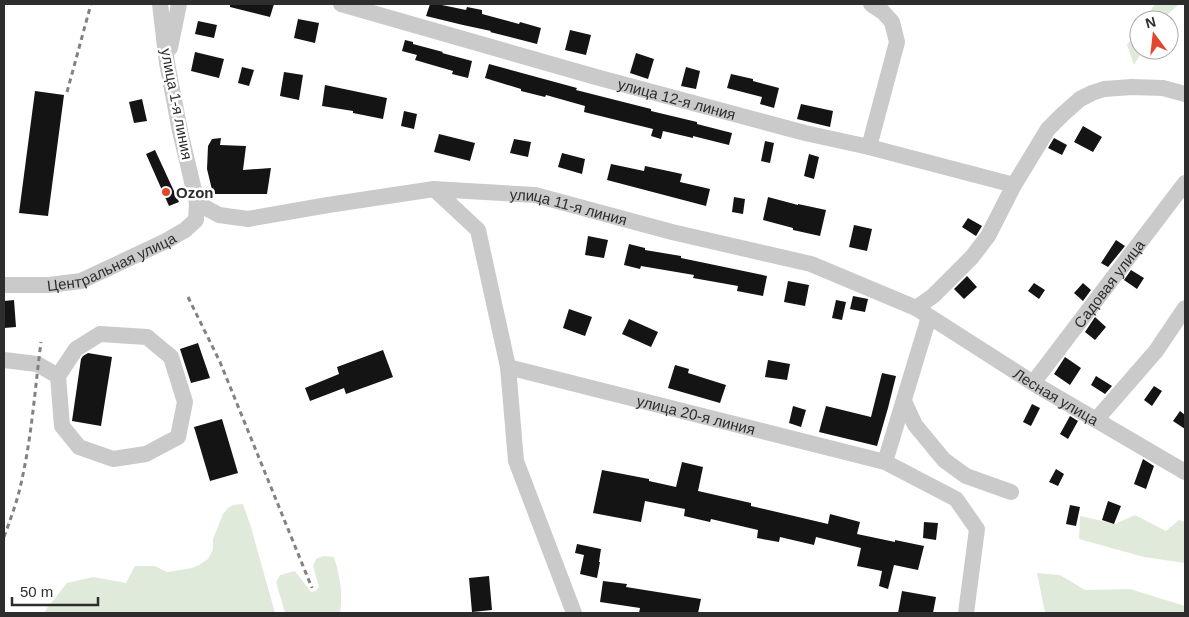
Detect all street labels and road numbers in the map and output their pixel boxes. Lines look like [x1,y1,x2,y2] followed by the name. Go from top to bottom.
[158,47,196,161] street label: улица 1-я линия
[616,75,738,123] street label: улица 12-я линия
[509,185,629,228] street label: улица 11-я линия
[46,228,179,294] street label: Центральная улица
[1070,236,1148,331] street label: Садовая улица
[1011,364,1102,428] street label: Лесная улица
[635,391,757,437] street label: улица 20-я линия

